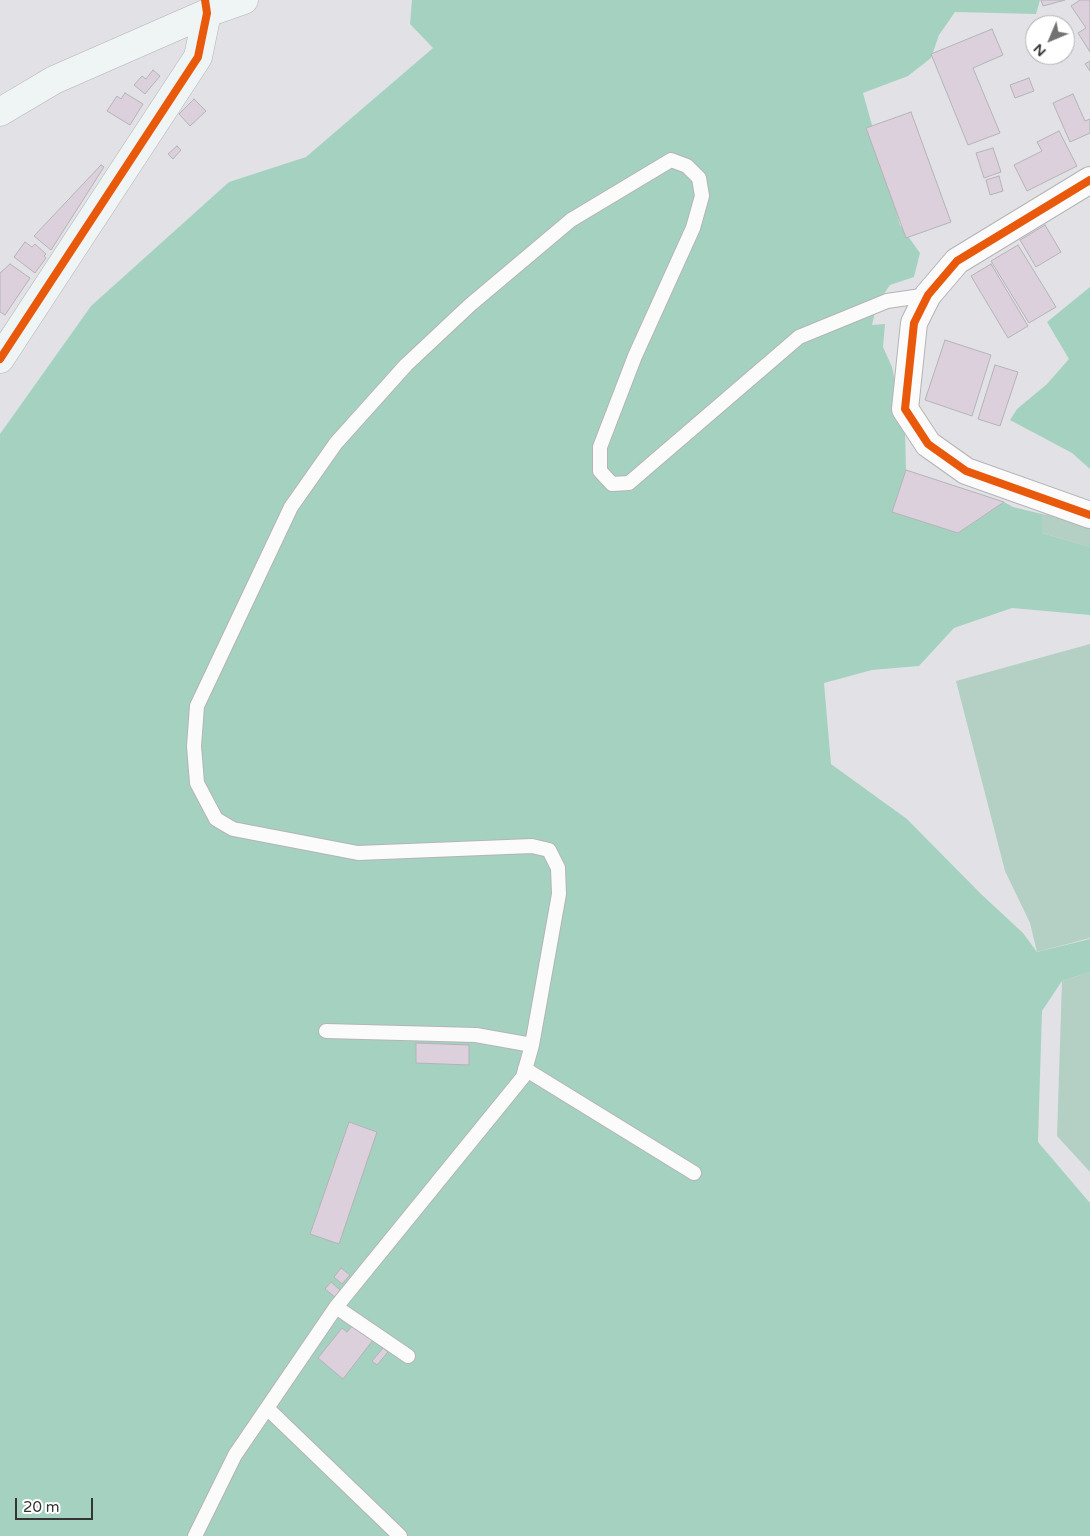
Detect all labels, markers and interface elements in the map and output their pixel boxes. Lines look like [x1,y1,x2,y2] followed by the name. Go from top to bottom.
[1025,15,1075,65] north arrow
[1030,40,1050,60] text: N
[18,1488,95,1520] scale bar
[23,1498,60,1516] text: 20 m

